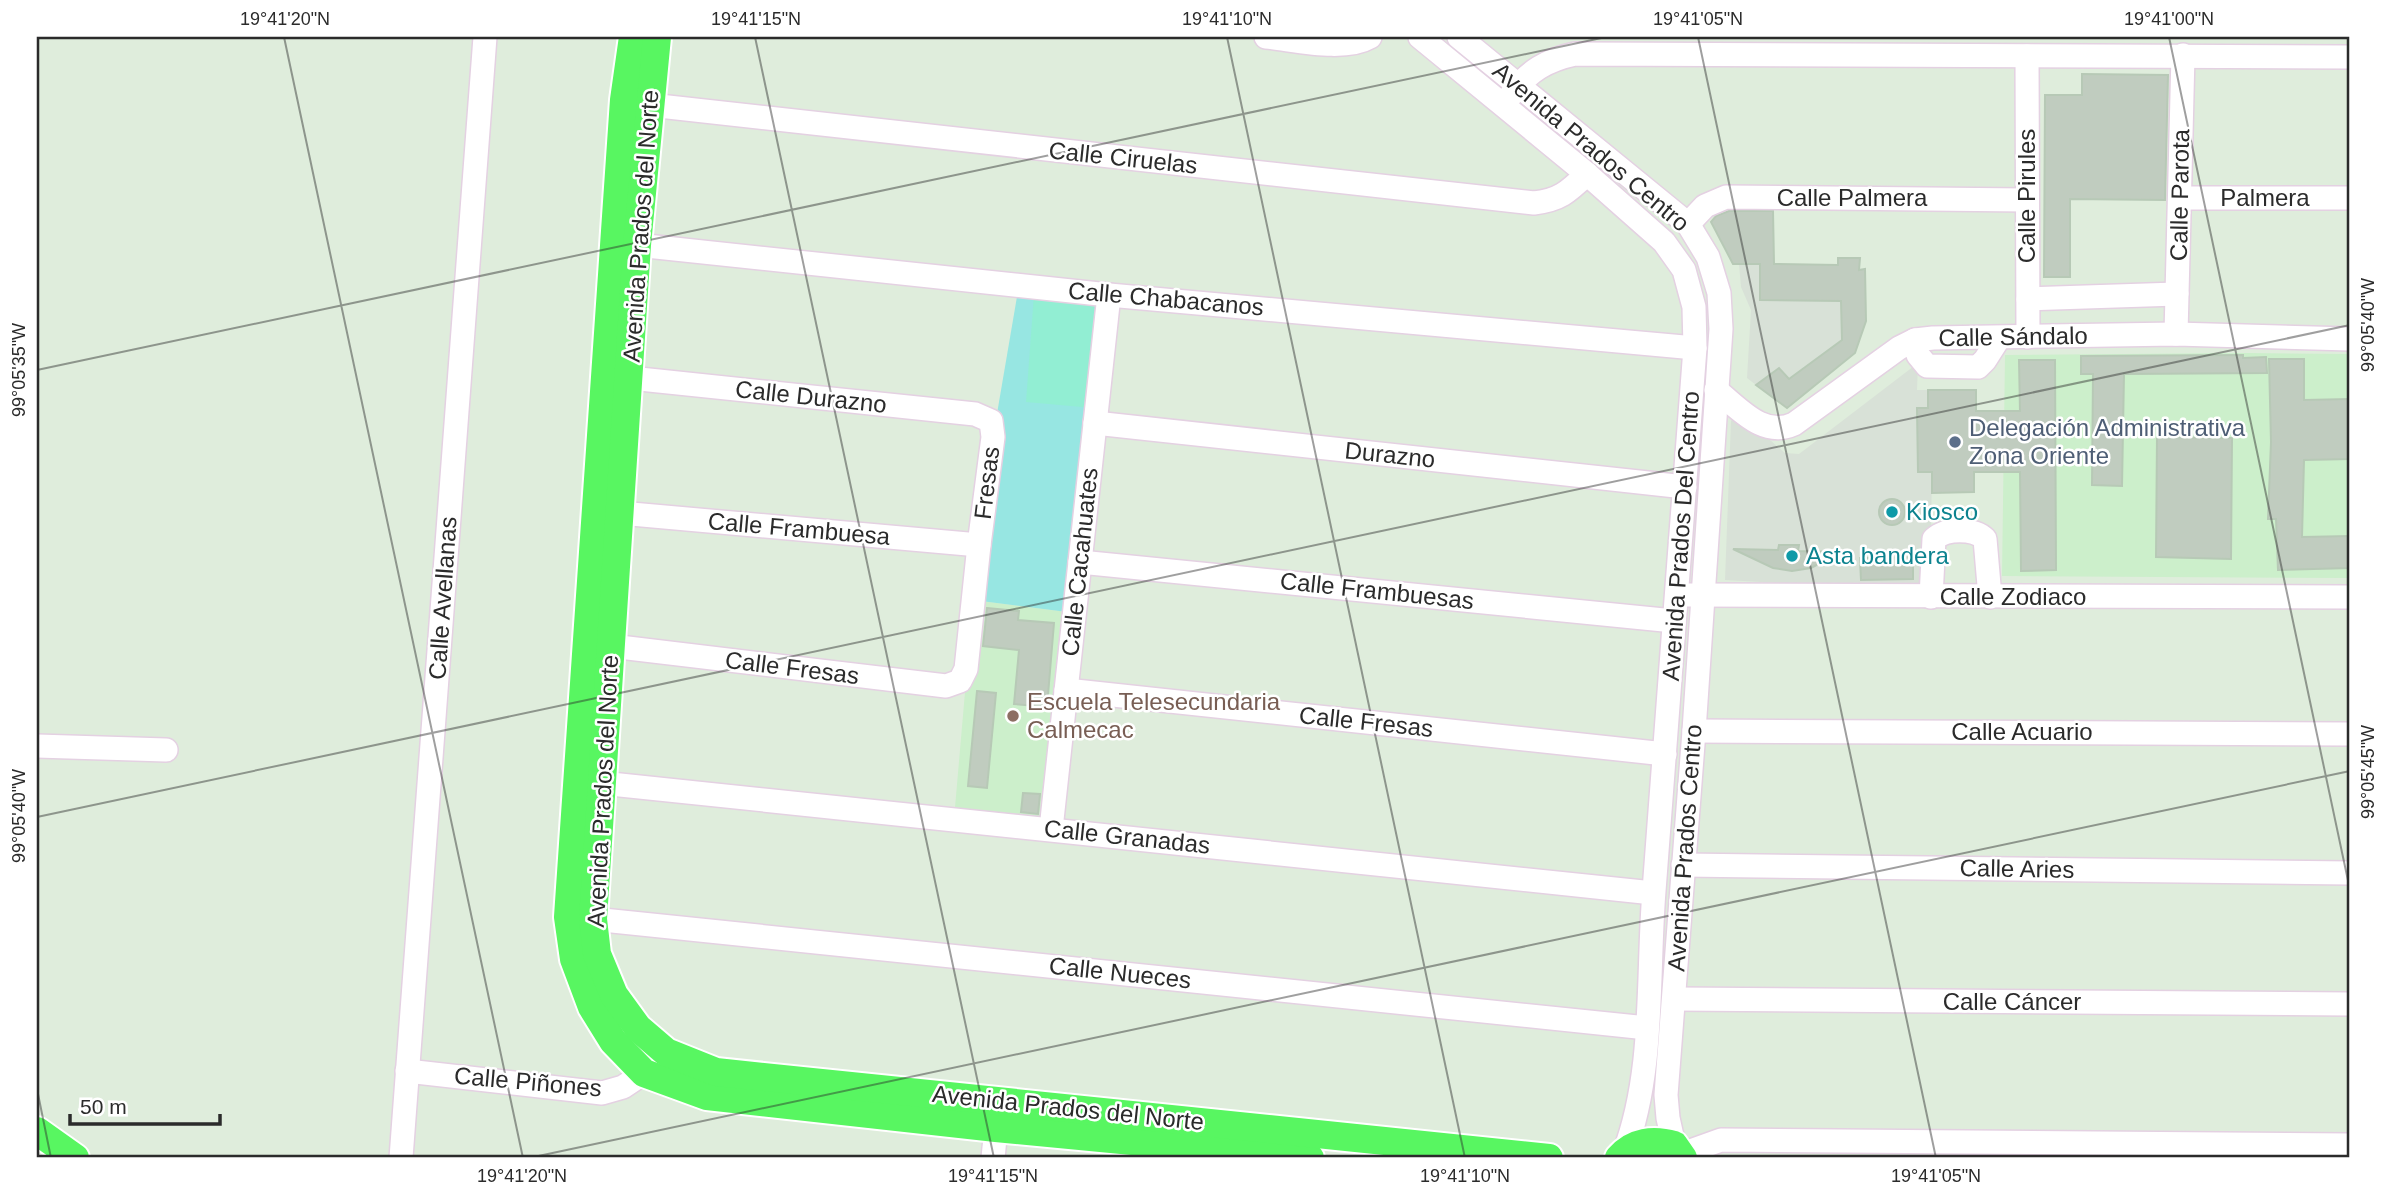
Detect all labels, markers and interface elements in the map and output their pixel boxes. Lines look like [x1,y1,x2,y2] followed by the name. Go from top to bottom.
[240,9,330,29] text: 19°41'20"N
[711,9,801,29] text: 19°41'15"N
[1182,9,1272,29] text: 19°41'10"N
[1653,9,1743,29] text: 19°41'05"N
[2124,9,2214,29] text: 19°41'00"N
[1488,57,1695,237] street label: Avenida Prados Centro
[618,89,663,363] street label: Avenida Prados del Norte
[2165,128,2194,261] street label: Calle Parota
[2013,129,2040,263] street label: Calle Pirules
[1047,136,1199,179] street label: Calle Ciruelas
[1777,184,1928,211] street label: Calle Palmera
[2220,184,2310,211] street label: Palmera
[1067,277,1265,320] street label: Calle Chabacanos
[2358,278,2378,372] text: 99°05'40"W
[1938,322,2088,351] street label: Calle Sándalo
[9,323,29,417] text: 99°05'35"W
[734,375,888,418] street label: Calle Durazno
[1657,390,1704,682] street label: Avenida Prados Del Centro
[1969,414,2246,469] place label: Delegación Administrativa Zona Oriente
[1947,434,1963,450] marker: Delegación Administrativa Zona Oriente
[1344,436,1437,473] street label: Durazno
[969,445,1004,521] street label: Fresas
[1056,466,1103,658] street label: Calle Cacahuates
[1906,498,1978,525] place label: Kiosco
[1884,504,1900,520] marker: Kiosco
[707,507,892,550] street label: Calle Frambuesa
[423,515,462,681] street label: Calle Avellanas
[1806,542,1949,569] place label: Asta bandera
[1784,548,1800,564] marker: Asta bandera
[1279,567,1475,614] street label: Calle Frambuesas
[1940,583,2086,610] street label: Calle Zodiaco
[724,646,861,689] street label: Calle Fresas
[582,654,623,928] street label: Avenida Prados del Norte
[1027,688,1281,743] place label: Escuela Telesecundaria Calmecac
[1298,701,1434,742] street label: Calle Fresas
[1005,708,1021,724] marker: Escuela Telesecundaria Calmecac
[1951,718,2093,745] street label: Calle Acuario
[1662,723,1707,972] street label: Avenida Prados Centro
[2358,725,2378,819] text: 99°05'45"W
[9,769,29,863] text: 99°05'40"W
[1043,814,1211,859] street label: Calle Granadas
[1959,854,2075,883] street label: Calle Aries
[1048,952,1192,993] street label: Calle Nueces
[1943,988,2081,1015] street label: Calle Cáncer
[453,1062,603,1101] street label: Calle Piñones
[931,1080,1205,1135] street label: Avenida Prados del Norte
[70,1083,220,1127] scale bar
[80,1095,127,1118] text: 50 m
[477,1166,567,1186] text: 19°41'20"N
[948,1166,1038,1186] text: 19°41'15"N
[1420,1166,1510,1186] text: 19°41'10"N
[1891,1166,1981,1186] text: 19°41'05"N

